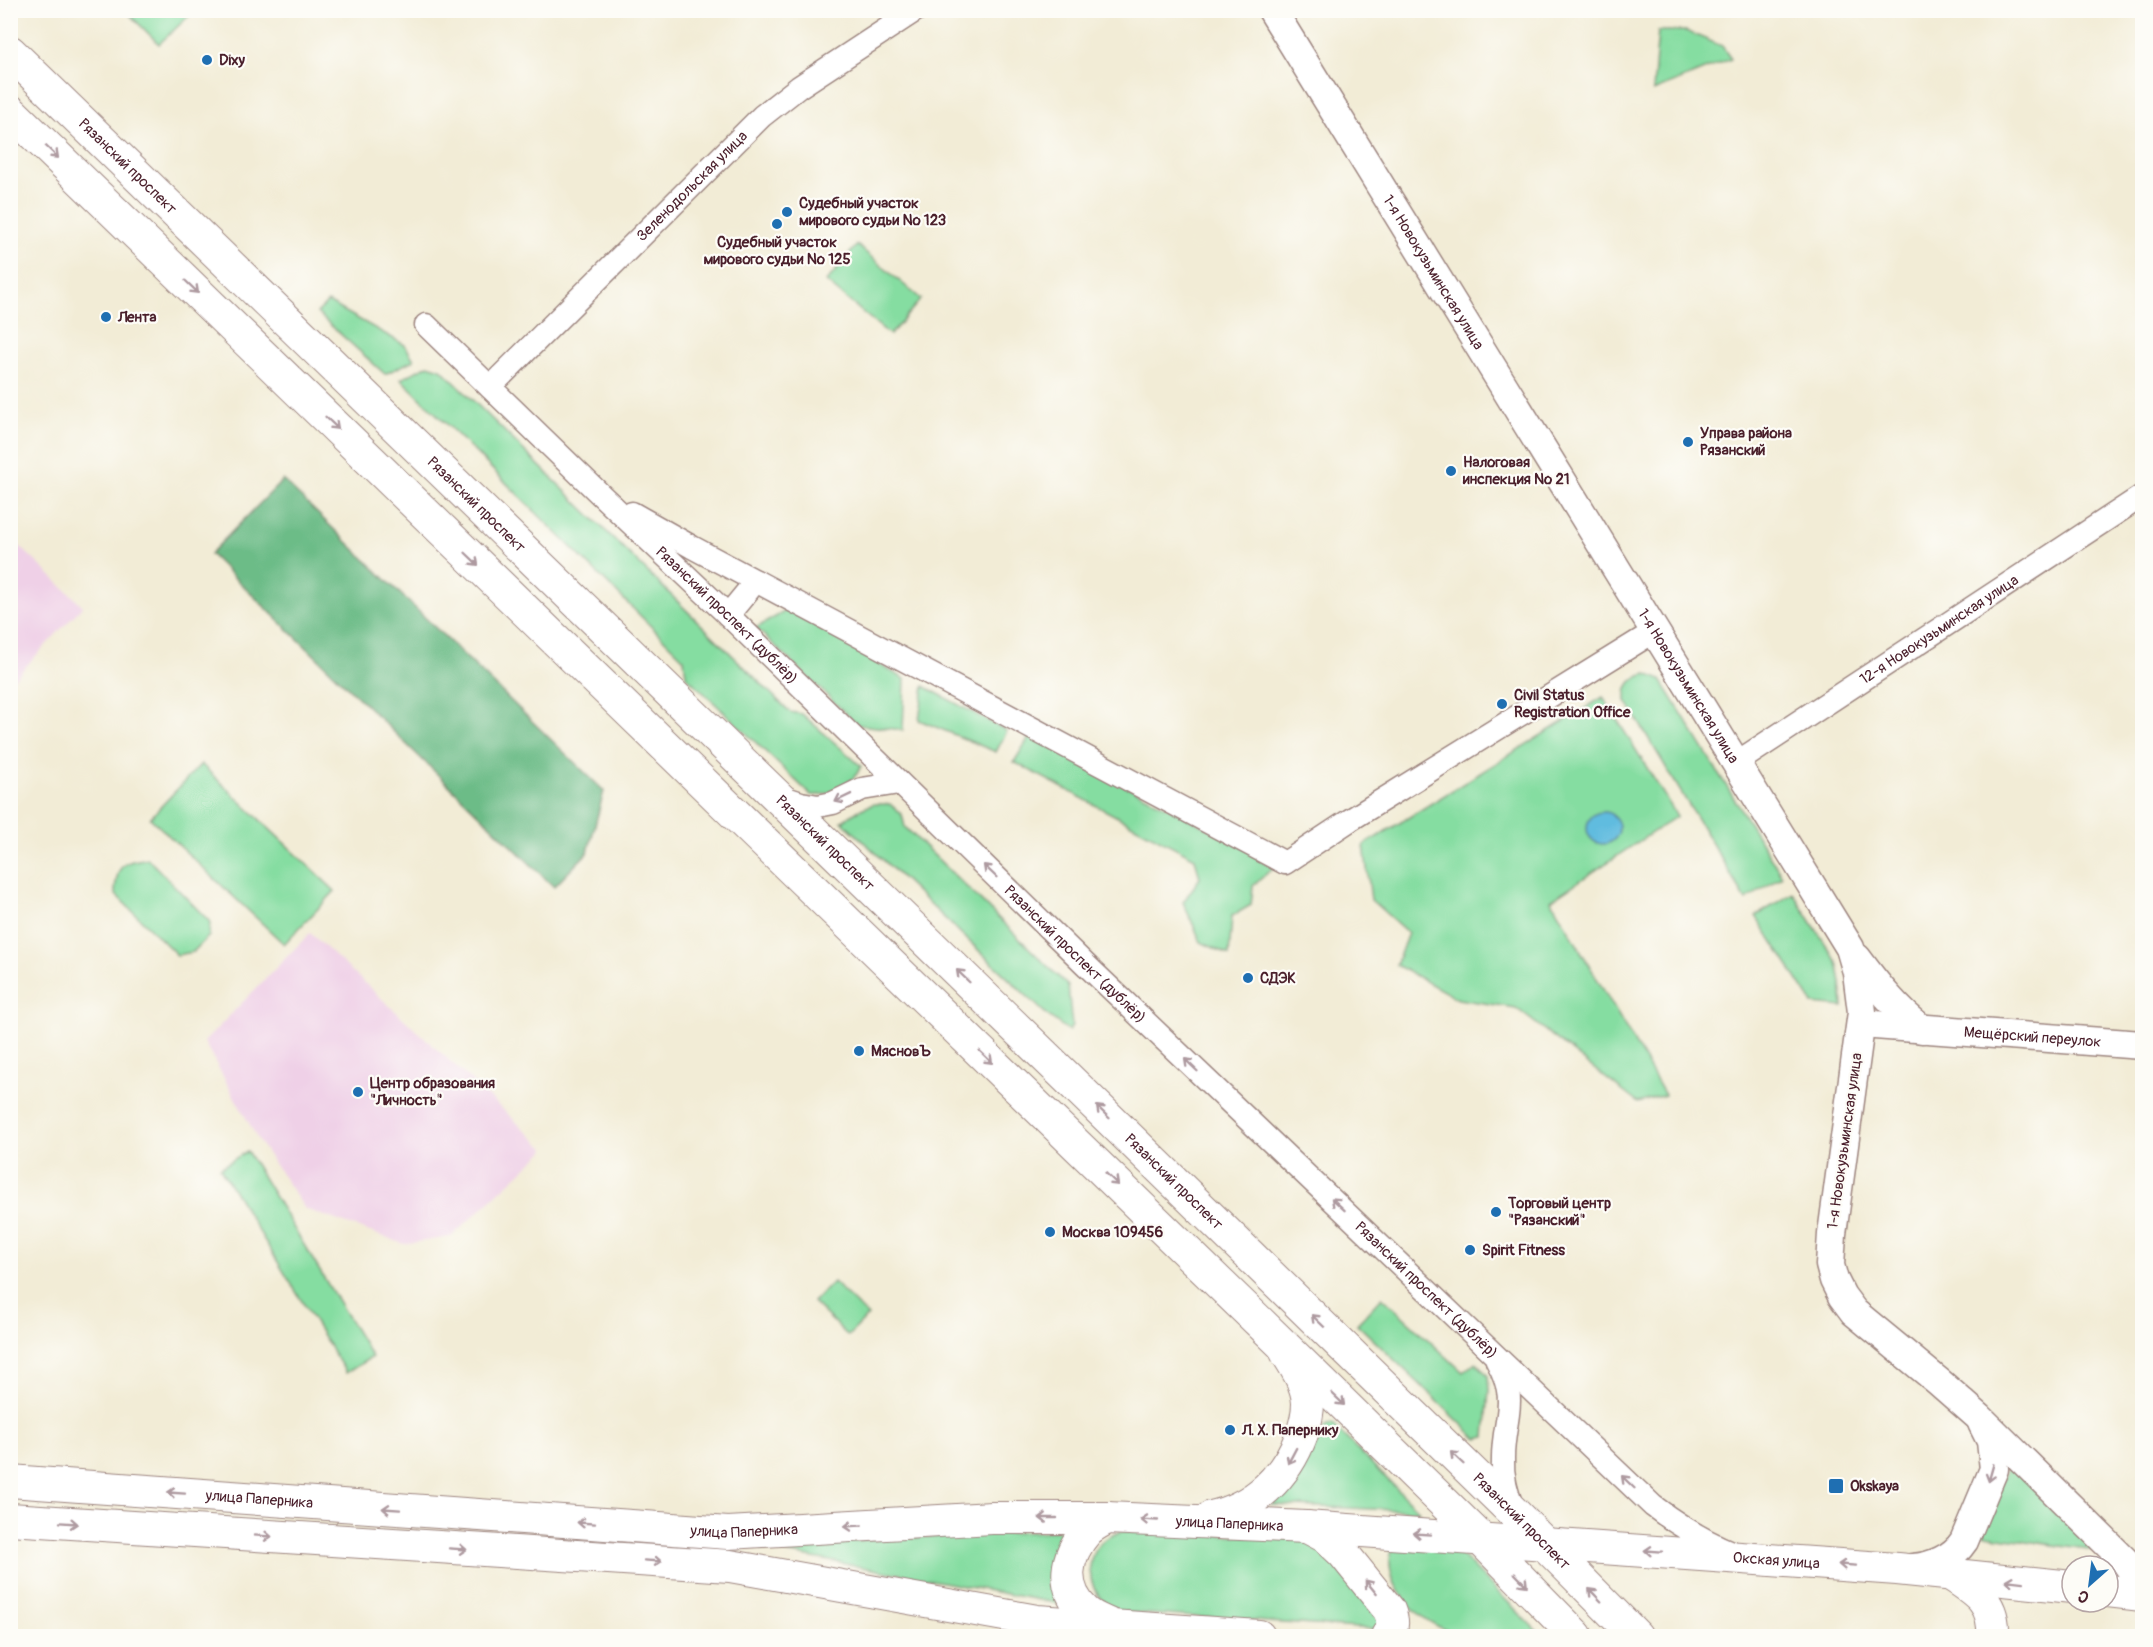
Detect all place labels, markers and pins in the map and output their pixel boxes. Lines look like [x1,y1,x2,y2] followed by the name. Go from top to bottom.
[219,51,246,70] place label: Dixy
[200,53,214,67] marker: Dixy
[799,194,946,230] place label: Судебный участок мирового судьи № 123
[780,205,794,219] marker: Судебный участок мирового судьи № 123
[770,217,784,231] marker: Судебный участок мирового судьи № 125
[703,233,851,269] place label: Судебный участок мирового судьи № 125
[117,308,156,327] place label: Лента
[99,310,113,324] marker: Лента
[1700,424,1792,460] place label: Управа района Рязанский
[1681,435,1695,449] marker: Управа района Рязанский
[1462,453,1570,489] place label: Налоговая инспекция № 21
[1444,464,1458,478] marker: Налоговая инспекция № 21
[1514,686,1631,722] place label: Civil Status Registration Office
[1495,697,1509,711] marker: Civil Status Registration Office
[1260,969,1296,988] place label: СДЭК
[1241,971,1255,985] marker: СДЭК
[871,1042,931,1061] place label: МясновЪ
[852,1044,866,1058] marker: МясновЪ
[370,1074,495,1110] place label: Центр образования "Личность"
[351,1085,365,1099] marker: Центр образования "Личность"
[1507,1194,1611,1230] place label: Торговый центр "Рязанский"
[1489,1205,1503,1219] marker: Торговый центр "Рязанский"
[1062,1223,1163,1242] place label: Москва 109456
[1043,1225,1057,1239] marker: Москва 109456
[1482,1241,1565,1260] place label: Spirit Fitness
[1463,1243,1477,1257] marker: Spirit Fitness
[1241,1421,1339,1440] place label: Л. Х. Папернику
[1223,1423,1237,1437] marker: Л. Х. Папернику
[1827,1477,1845,1495] marker: Okskaya
[1850,1477,1899,1496] place label: Okskaya

